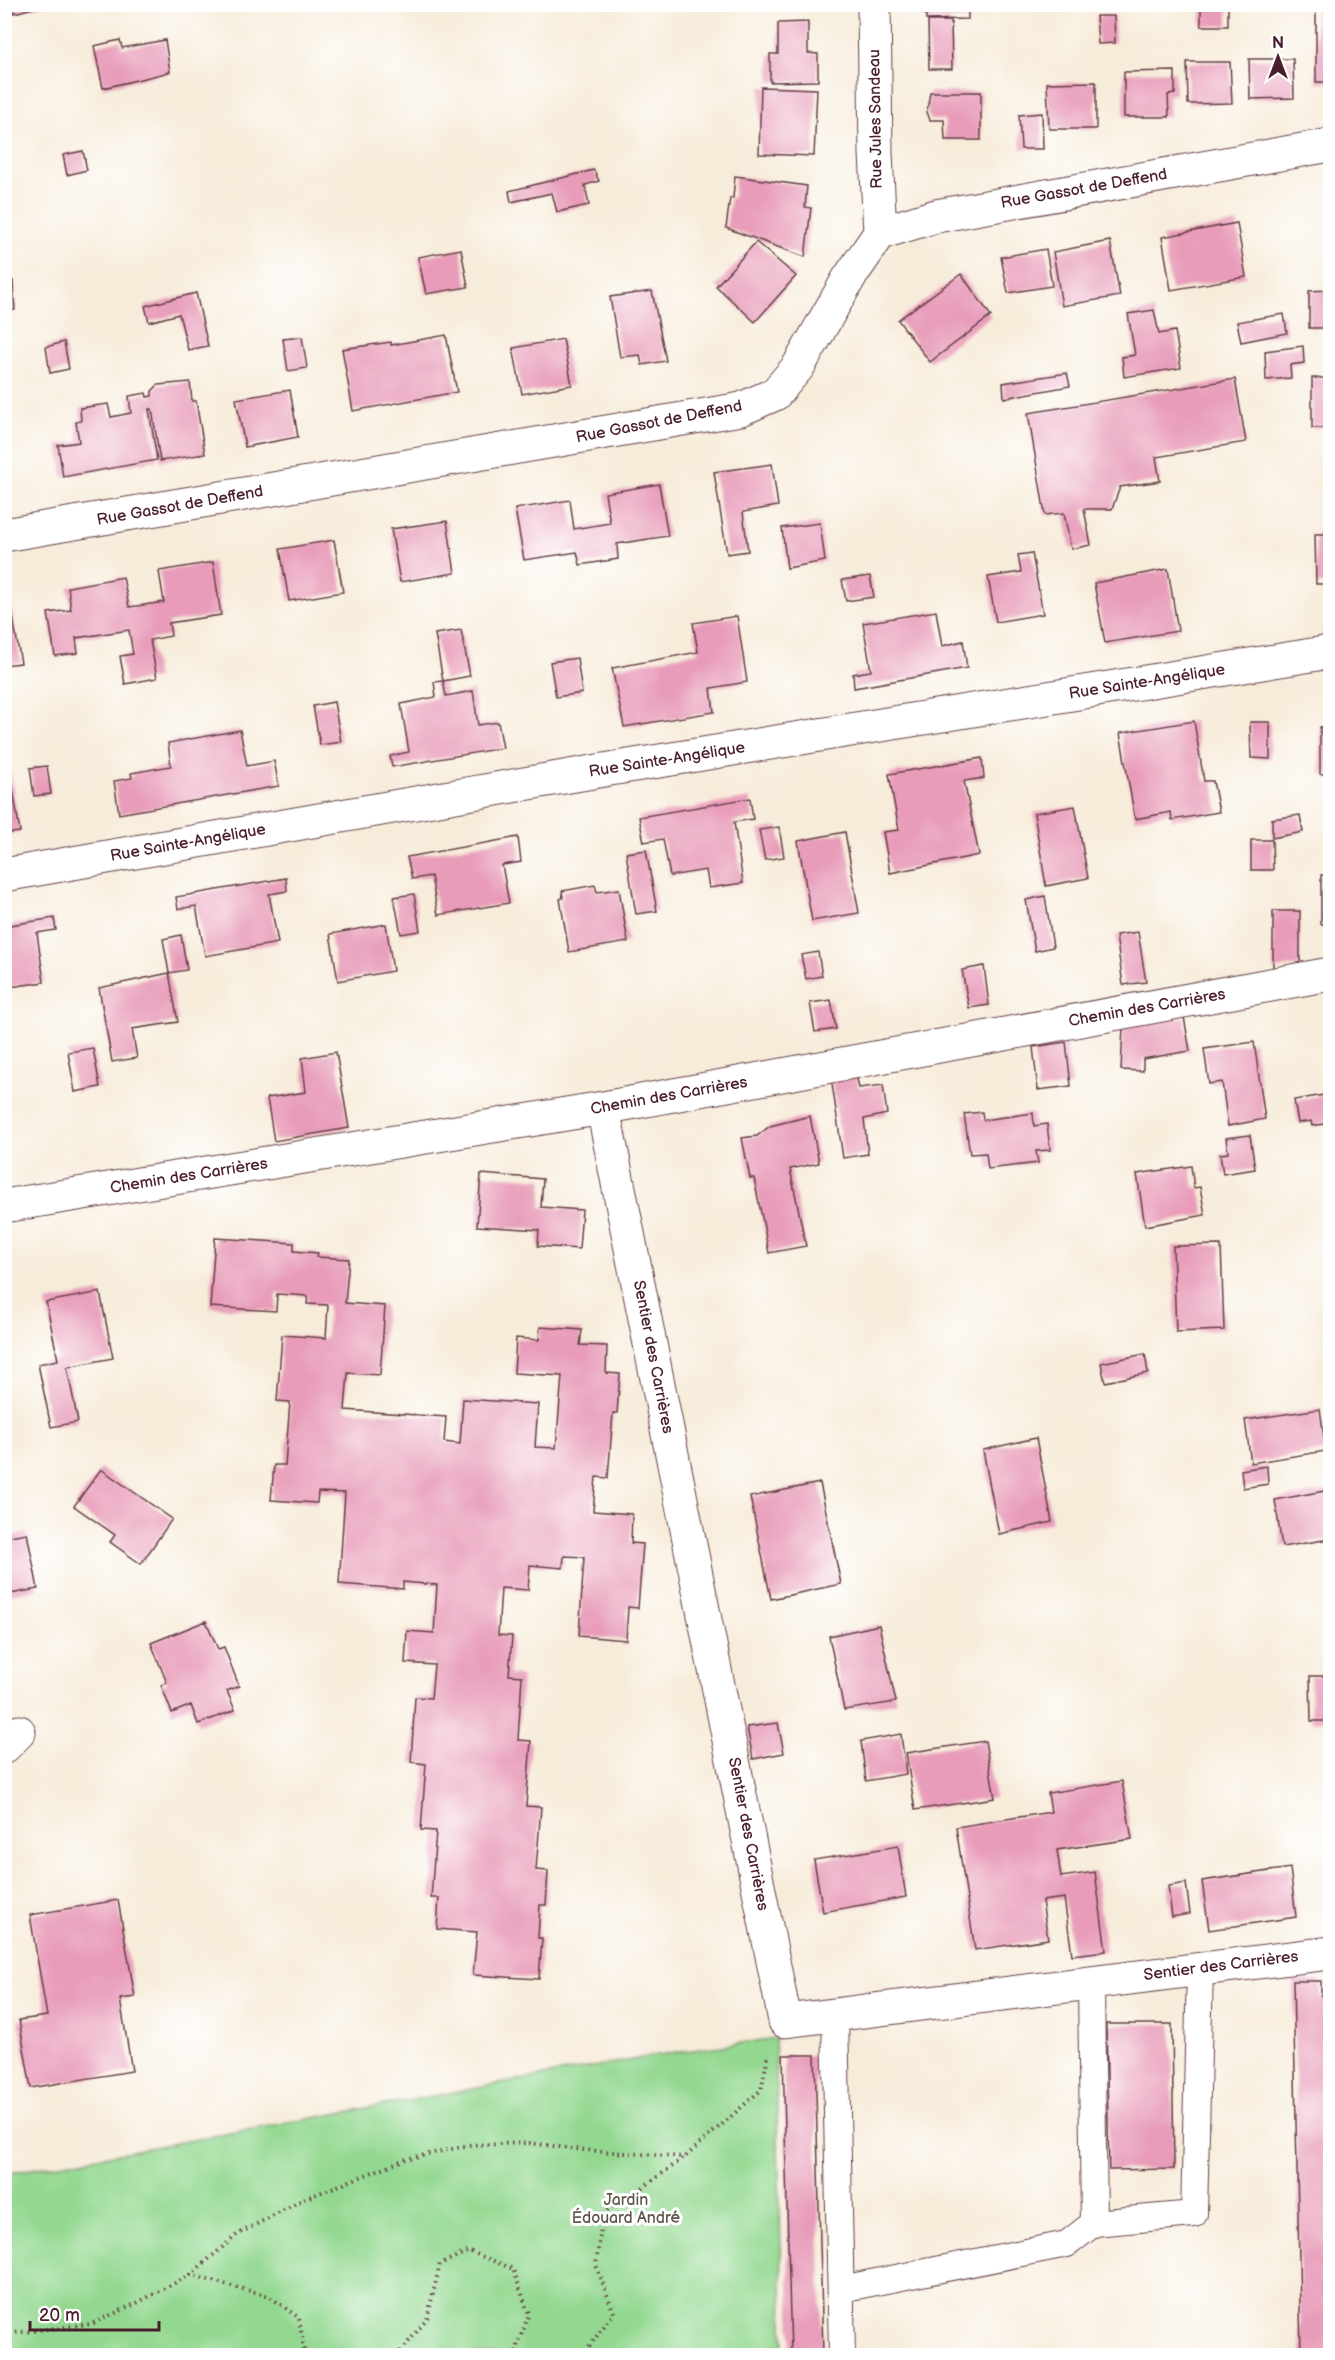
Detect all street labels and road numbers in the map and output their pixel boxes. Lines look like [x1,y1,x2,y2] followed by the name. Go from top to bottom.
[865,49,887,189] street label: Rue Jules Sandeau
[999,165,1169,213] street label: Rue Gassot de Deffend
[574,397,744,447] street label: Rue Gassot de Deffend
[95,482,265,530] street label: Rue Gassot de Deffend
[1068,660,1227,704] street label: Rue Sainte-Angélique
[588,738,747,782] street label: Rue Sainte-Angélique
[109,820,268,866] street label: Rue Sainte-Angélique
[1067,985,1227,1031] street label: Chemin des Carrières
[589,1073,749,1119] street label: Chemin des Carrières
[109,1154,269,1198] street label: Chemin des Carrières
[629,1279,677,1435] street label: Sentier des Carrières
[724,1756,772,1912] street label: Sentier des Carrières
[1143,1947,1299,1985] street label: Sentier des Carrières

